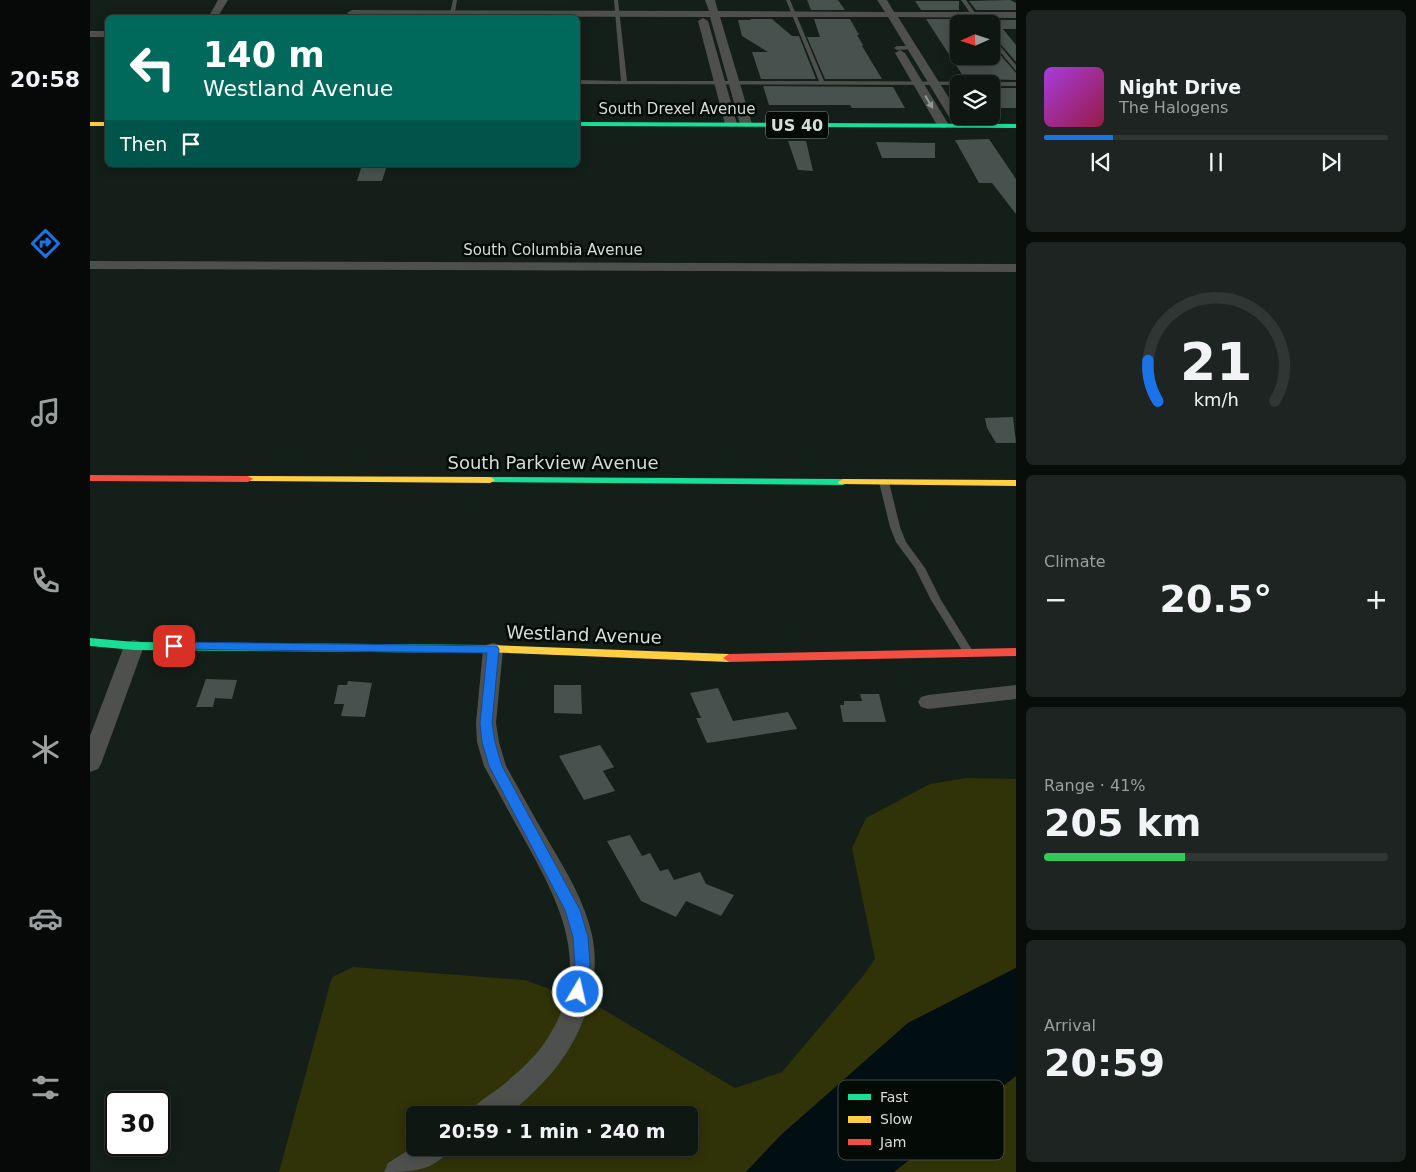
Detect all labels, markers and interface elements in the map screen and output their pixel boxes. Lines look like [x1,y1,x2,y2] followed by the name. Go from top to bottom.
[950,15,1000,65] north arrow
[950,15,1000,125] map controls
[120,35,185,100] icon: left
[203,35,325,75] text: 140 m
[10,67,80,92] text: 20:58
[950,75,1000,125] button: layers
[203,76,393,101] text: Westland Avenue
[1119,76,1241,98] text: Night Drive
[925,95,934,108] one-way arrow
[1119,98,1228,117] text: The Halogens
[598,100,756,118] street label: South Drexel Avenue
[766,112,828,138] road number: US 40
[177,130,205,158] icon: arrive
[120,133,167,155] text: Then
[1087,148,1115,176] icon: previous
[1202,148,1230,176] icon: pause
[1317,148,1345,176] icon: next
[28,226,63,261] icon: directions
[463,241,643,259] street label: South Columbia Avenue
[1180,332,1252,392] text: 21
[1193,389,1239,410] text: km/h
[28,395,63,430] icon: music
[448,452,658,473] street label: South Parkview Avenue
[1044,552,1106,571] text: Climate
[28,563,63,598] icon: phone
[1160,577,1272,621] text: 20.5°
[1044,583,1067,616] text: −
[1365,583,1388,616] text: +
[506,621,662,648] street label: Westland Avenue
[153,625,195,667] pin
[160,632,188,660] icon: arrive
[28,732,63,767] icon: climate
[1044,776,1146,795] text: Range · 41%
[1044,801,1201,845] text: 205 km
[28,901,63,936] icon: car
[551,965,603,1017] position arrow
[1044,1016,1096,1035] text: Arrival
[1044,1041,1165,1085] text: 20:59
[28,1070,63,1105] icon: filters
[838,1080,1004,1160] legend
[880,1089,909,1105] text: Fast
[105,1091,170,1156] speed limit sign: 30
[880,1111,913,1127] text: Slow
[438,1120,666,1142] text: 20:59 · 1 min · 240 m
[879,1134,906,1150] text: Jam

